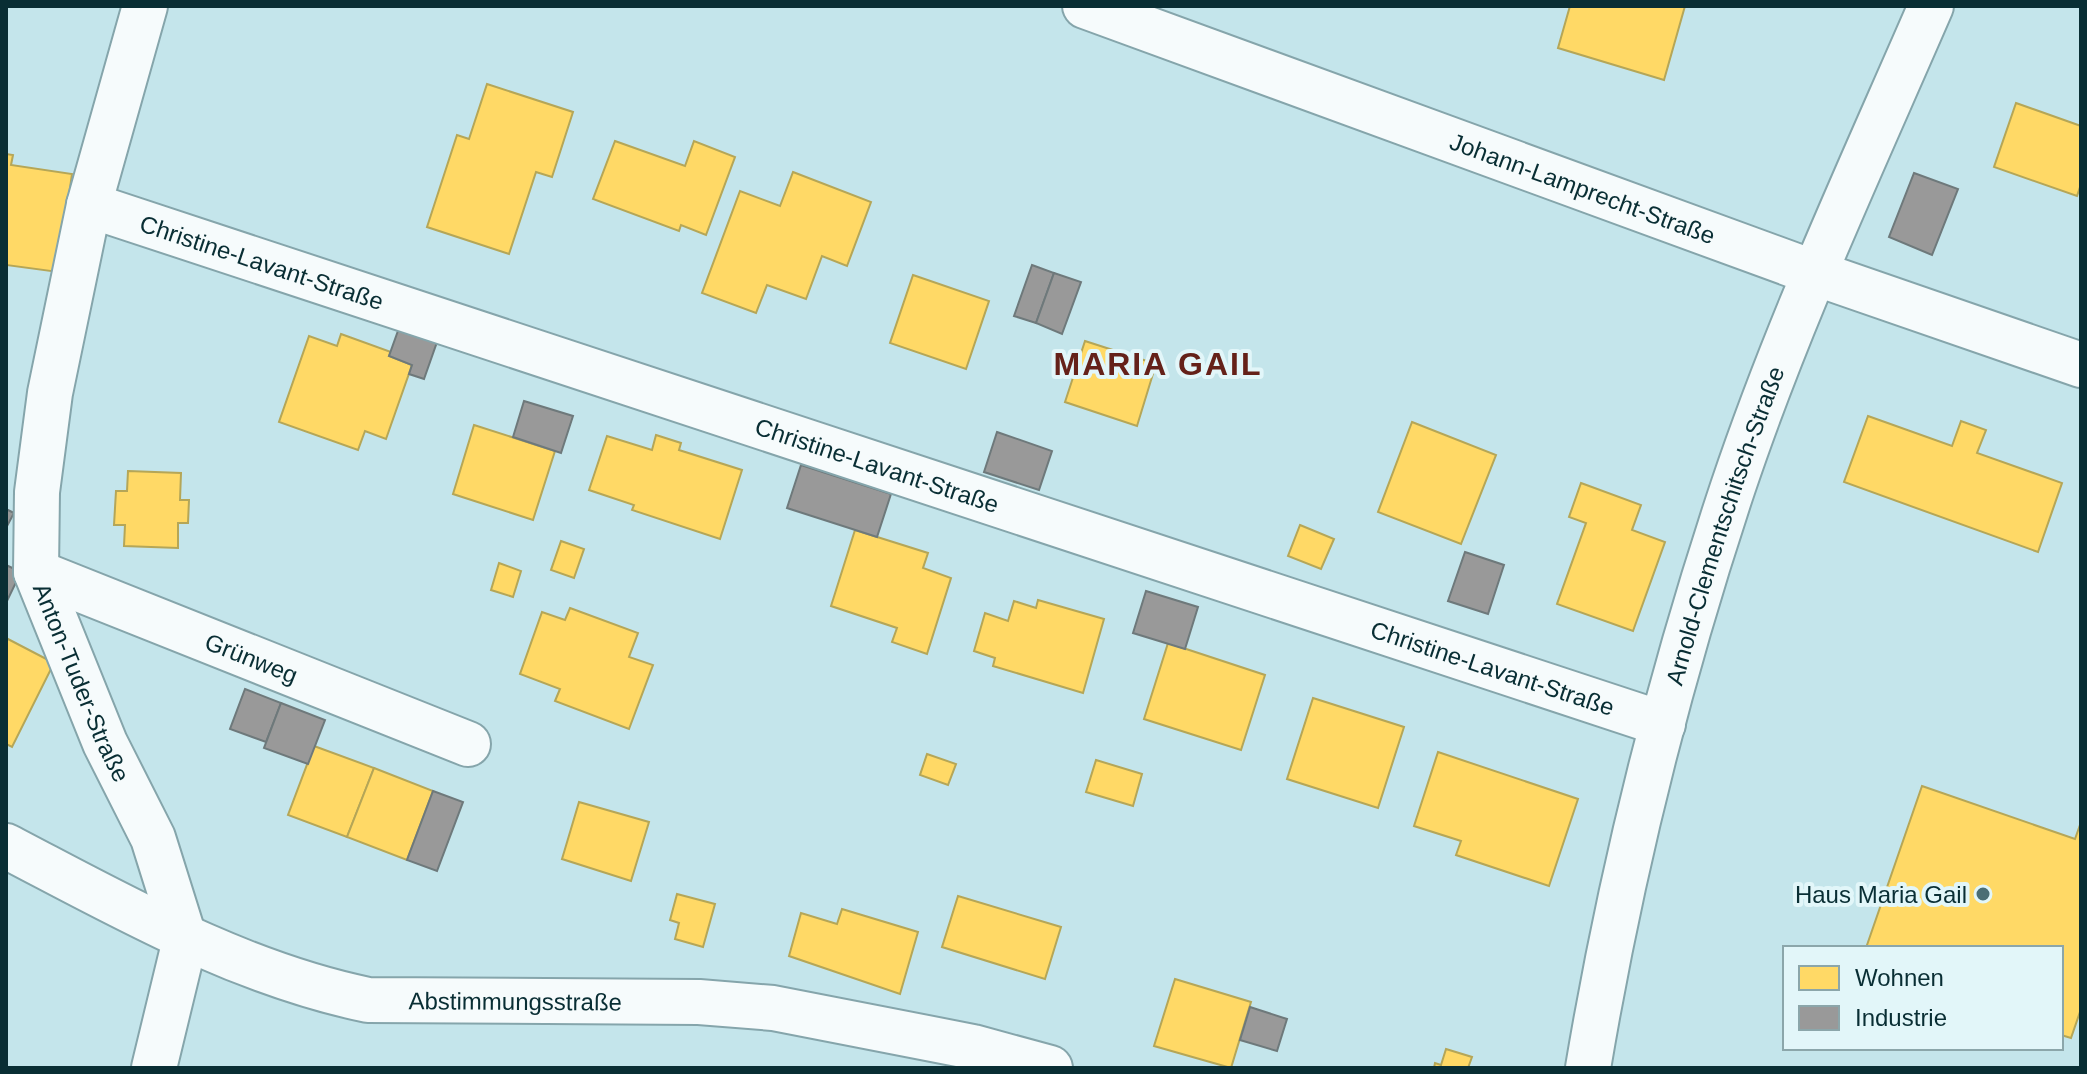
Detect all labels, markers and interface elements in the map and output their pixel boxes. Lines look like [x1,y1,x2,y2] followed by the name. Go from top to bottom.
[1446,127,1719,249] street label: Johann-Lamprecht-Straße
[137,209,387,315] street label: Christine-Lavant-Straße
[1053,346,1263,382] district label: MARIA GAIL
[1660,362,1789,688] street label: Arnold-Clementschitsch-Straße
[752,412,1003,518] street label: Christine-Lavant-Straße
[28,579,136,786] street label: Anton-Tuder-Straße
[1367,615,1618,721] street label: Christine-Lavant-Straße
[201,627,302,688] street label: Grünweg
[1795,881,1967,908] place label: Haus Maria Gail
[1974,885,1992,903] marker: Haus Maria Gail
[1783,946,2063,1050] legend
[1855,964,1944,991] text: Wohnen
[408,987,622,1015] street label: Abstimmungsstraße
[1855,1004,1947,1031] text: Industrie

